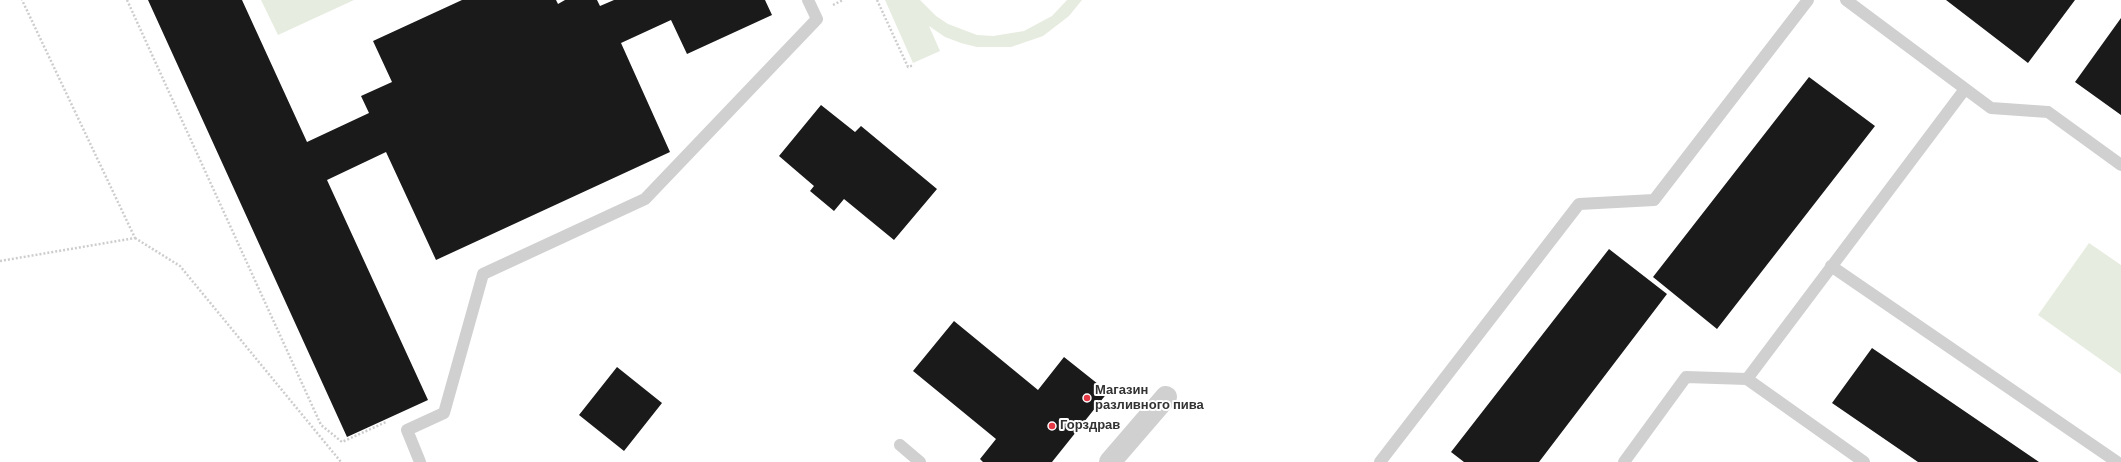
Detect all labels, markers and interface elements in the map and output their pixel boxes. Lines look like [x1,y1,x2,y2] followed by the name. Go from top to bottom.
[1095,383,1204,414] place label: Магазин разливного пива
[1082,393,1092,403] marker: Магазин разливного пива
[1060,418,1120,434] place label: Горздрав
[1047,421,1057,431] marker: Горздрав

